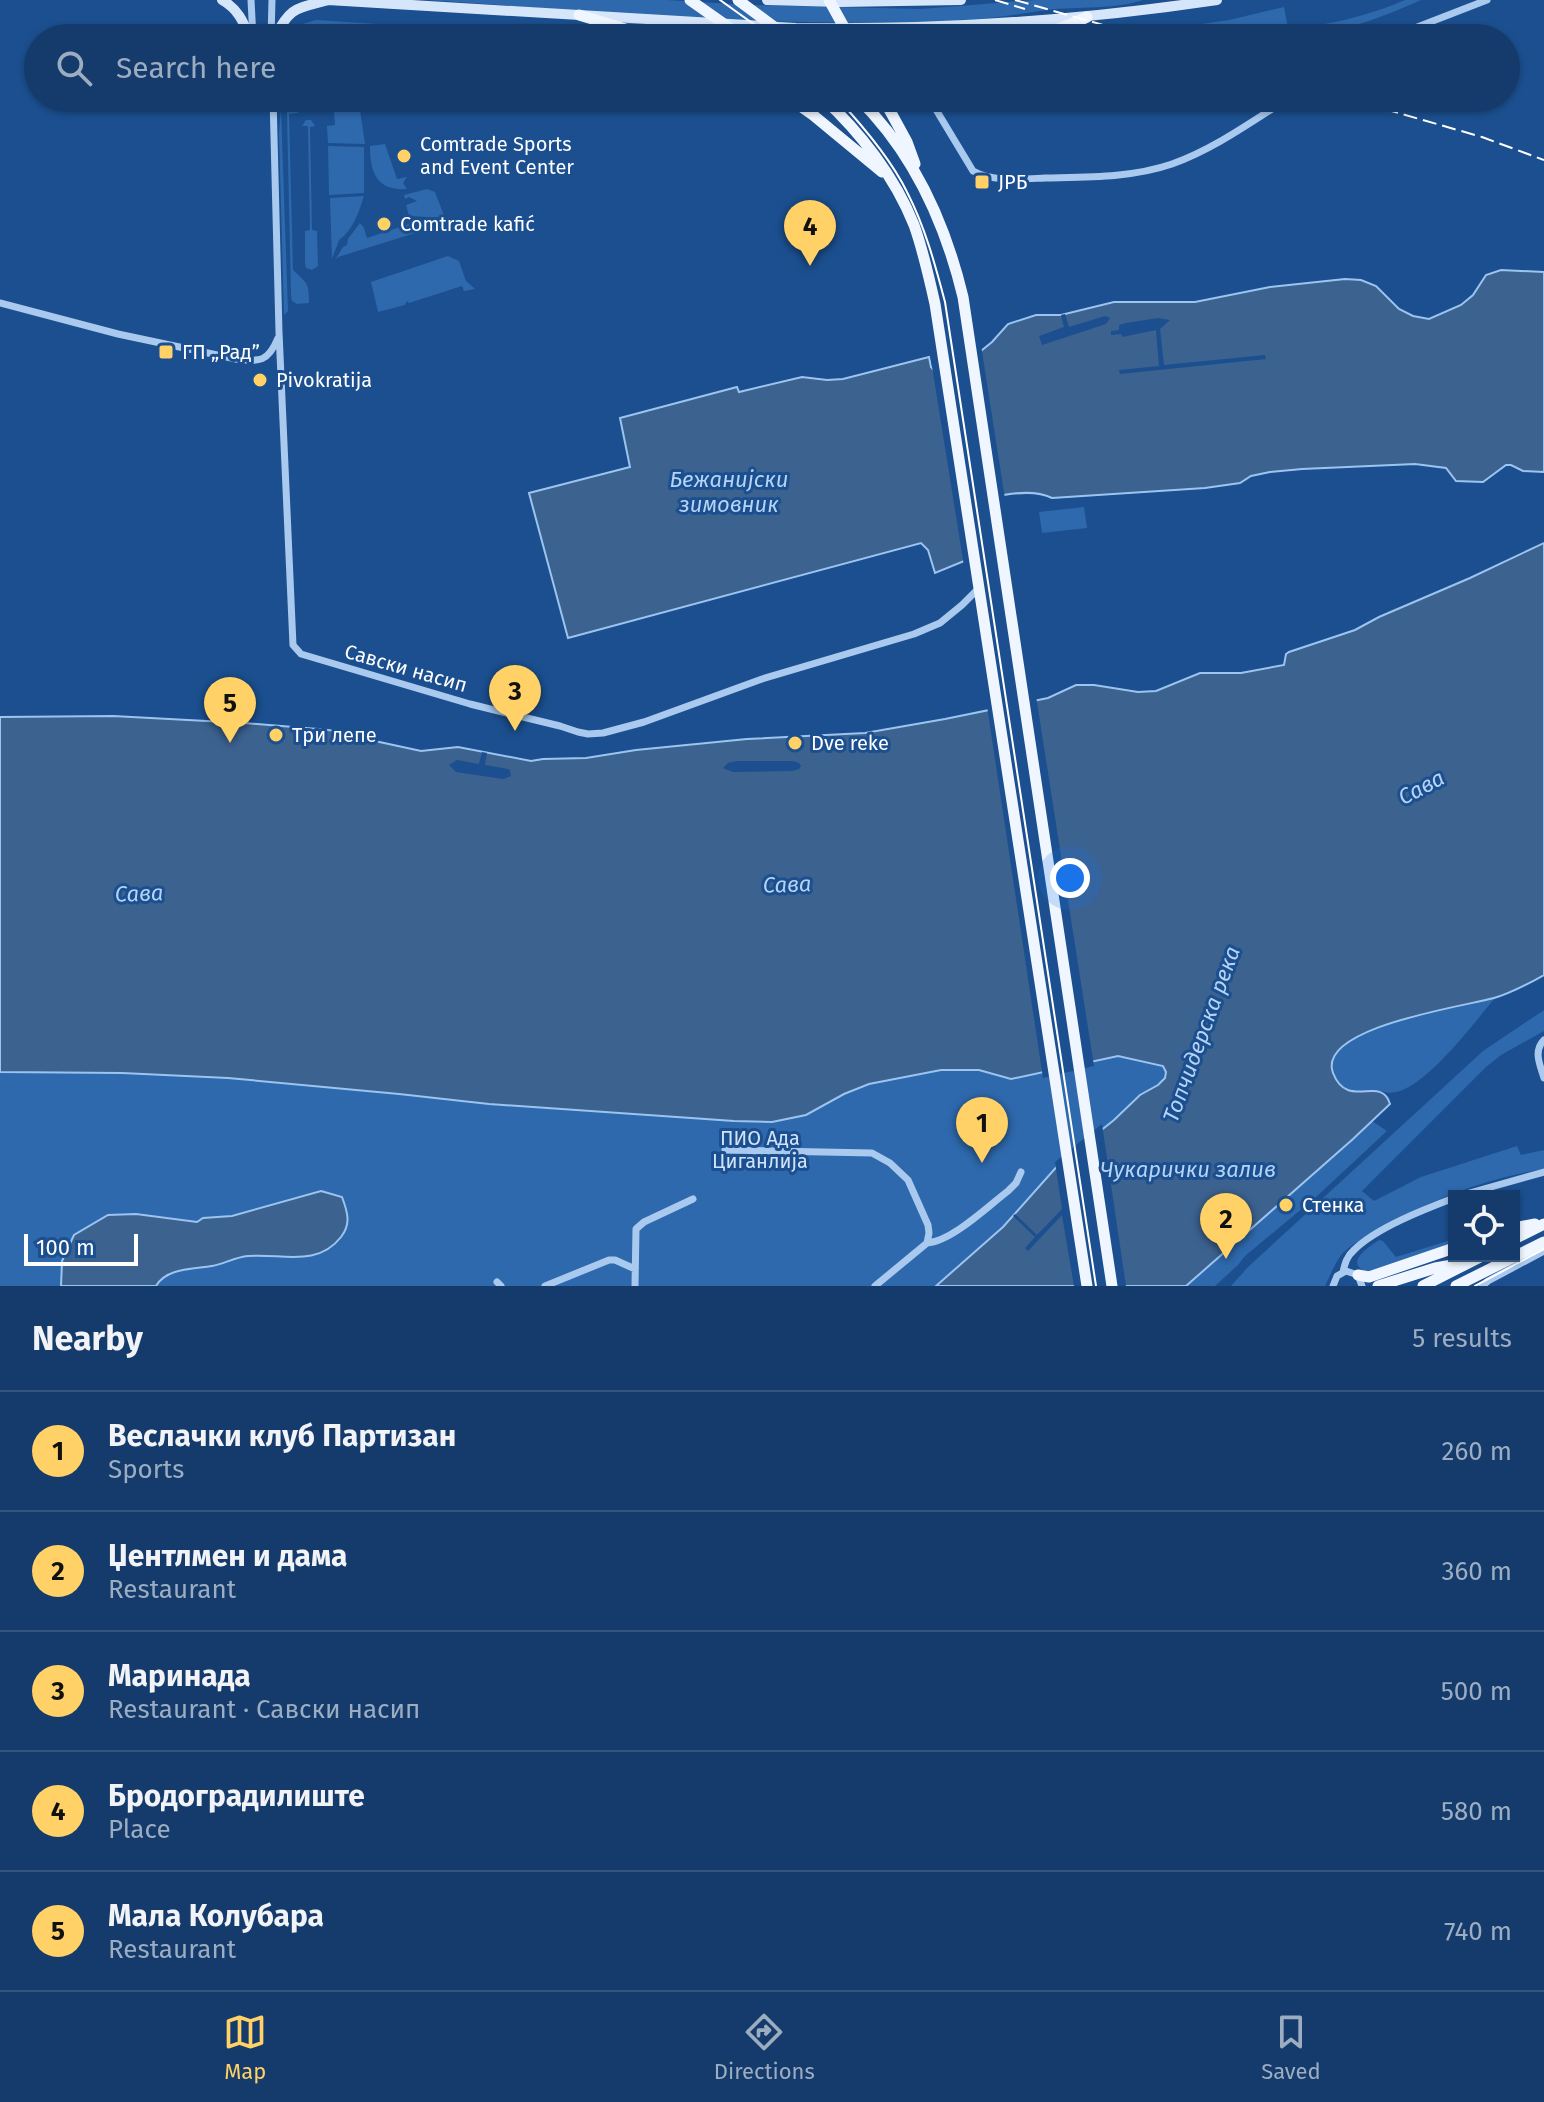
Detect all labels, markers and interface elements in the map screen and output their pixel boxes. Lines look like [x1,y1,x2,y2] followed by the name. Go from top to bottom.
[24,24,1520,112] search box
[52,46,96,90] icon: search
[116,50,276,86] text: Search here
[420,132,574,179] place label: Comtrade Sports and Event Center
[395,147,413,165] marker: Comtrade Sports and Event Center
[998,170,1027,194] place label: ЈРБ
[973,173,991,191] marker: ЈРБ
[784,200,836,266] pin: 4
[400,212,535,236] place label: Comtrade kafić
[375,215,393,233] marker: Comtrade kafić
[182,340,260,364] place label: ГП „Рад”
[157,343,175,361] marker: ГП „Рад”
[276,368,372,392] place label: Pivokratija
[251,371,269,389] marker: Pivokratija
[669,466,789,518] water label: Бежанијски зимовник
[342,639,470,697] street label: Савски насип
[489,665,541,731] pin: 3
[204,677,256,743] pin: 5
[292,723,377,747] place label: Три лепе
[267,726,285,744] marker: Три лепе
[811,731,889,755] place label: Dve reke
[786,734,804,752] marker: Dve reke
[1393,764,1449,811] water label: Сава
[1050,858,1090,898] your location
[762,870,812,899] water label: Сава
[114,879,164,908] water label: Сава
[1157,943,1246,1126] water label: Топчидерска река
[956,1097,1008,1163] pin: 1
[712,1126,808,1173] park label: ПИО Ада Циганлија
[1100,1156,1276,1183] water label: Чукарички залив
[1448,1190,1520,1262] map controls
[1448,1190,1520,1262] button: locate
[1200,1193,1252,1259] pin: 2
[1302,1193,1364,1217] place label: Стенка
[1277,1196,1295,1214] marker: Стенка
[24,1230,138,1266] scale bar
[36,1234,95,1261] text: 100 m
[32,1318,143,1359] text: Nearby
[1412,1323,1512,1354] text: 5 results
[108,1418,456,1454] text: Веслачки клуб Партизан
[52,1436,64,1467] text: 1
[1442,1436,1512,1467] text: 260 m
[108,1454,184,1485] text: Sports
[108,1538,348,1574] text: Џентлмен и дама
[51,1556,65,1587] text: 2
[1441,1556,1512,1587] text: 360 m
[108,1574,236,1605] text: Restaurant
[108,1658,251,1694] text: Маринада
[51,1676,65,1707] text: 3
[1441,1676,1512,1707] text: 500 m
[108,1694,420,1725] text: Restaurant · Савски насип
[108,1778,365,1814] text: Бродоградилиште
[51,1796,65,1827] text: 4
[1441,1796,1512,1827] text: 580 m
[108,1814,171,1845] text: Place
[108,1898,324,1934] text: Мала Колубара
[51,1916,65,1947] text: 5
[1444,1916,1512,1947] text: 740 m
[108,1934,236,1965] text: Restaurant
[223,2010,267,2085] tab: Map
[714,2010,815,2085] tab: Directions
[1261,2010,1321,2085] tab: Saved

